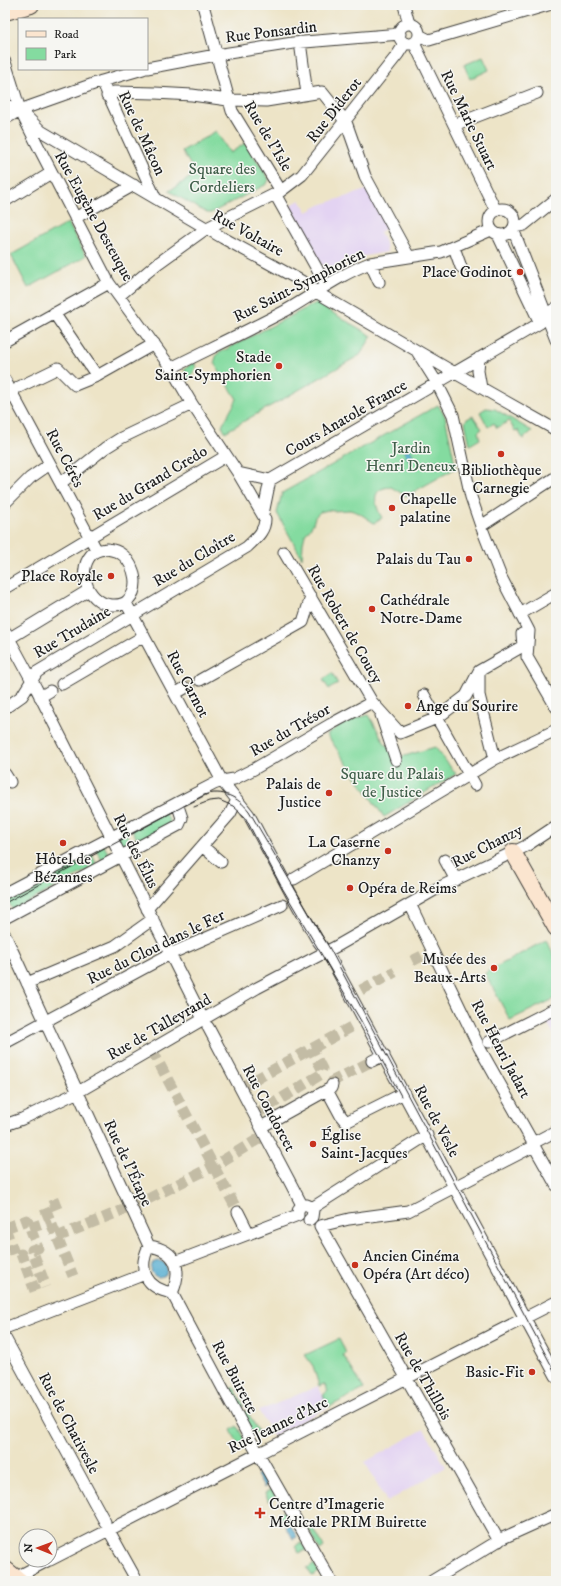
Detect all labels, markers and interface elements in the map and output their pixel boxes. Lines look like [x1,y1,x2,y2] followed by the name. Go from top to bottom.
[224,16,319,48] street label: Rue Ponsardin
[18,18,148,70] legend
[54,27,79,42] text: Road
[54,47,76,62] text: Park
[436,67,502,173] street label: Rue Marie Stuart
[302,73,366,147] street label: Rue Diderot
[114,88,171,179] street label: Rue de Mâcon
[239,97,297,175] street label: Rue de l'Isle
[50,147,138,285] street label: Rue Eugène Desteuque
[189,159,255,197] park label: Square des Cordeliers
[209,205,288,261] street label: Rue Voltaire
[230,243,369,327] street label: Rue Saint-Symphorien
[422,262,512,282] place label: Place Godinot
[515,267,525,277] marker: Place Godinot
[155,347,272,385] place label: Stade Saint-Symphorien
[274,361,284,371] marker: Stade Saint-Symphorien
[281,375,411,461] street label: Cours Anatole France
[41,425,89,491] street label: Rue Cérès
[366,438,457,476] park label: Jardin Henri Deneux
[89,441,211,525] street label: Rue du Grand Credo
[496,449,506,459] marker: Bibliothèque Carnegie
[461,460,542,498] place label: Bibliothèque Carnegie
[399,489,457,527] place label: Chapelle palatine
[387,503,397,513] marker: Chapelle palatine
[149,526,239,591] street label: Rue du Cloître
[376,549,461,569] place label: Palais du Tau
[464,554,474,564] marker: Palais du Tau
[303,561,387,687] street label: Rue Robert de Coucy
[21,566,103,586] place label: Place Royale
[106,571,116,581] marker: Place Royale
[380,590,462,628] place label: Cathédrale Notre-Dame
[30,601,115,663] street label: Rue Trudaine
[367,604,377,614] marker: Cathédrale Notre-Dame
[162,647,214,721] street label: Rue Carnot
[416,696,518,716] place label: Ange du Sourire
[246,699,334,761] street label: Rue du Trésor
[403,701,413,711] marker: Ange du Sourire
[340,764,444,802] park label: Square du Palais de Justice
[266,774,321,812] place label: Palais de Justice
[324,788,334,798] marker: Palais de Justice
[109,810,163,892] street label: Rue des Élus
[448,819,526,872] street label: Rue Chanzy
[308,832,380,870] place label: La Caserne Chanzy
[58,838,68,848] marker: Hôtel de Bézannes
[383,846,393,856] marker: La Caserne Chanzy
[33,849,93,887] place label: Hôtel de Bézannes
[358,878,457,898] place label: Opéra de Reims
[345,883,355,893] marker: Opéra de Reims
[84,905,228,989] street label: Rue du Clou dans le Fer
[414,949,486,987] place label: Musée des Beaux-Arts
[489,963,499,973] marker: Musée des Beaux-Arts
[103,989,215,1065] street label: Rue de Talleyrand
[467,996,535,1102] street label: Rue Henri Jadart
[238,1061,300,1155] street label: Rue Condorcet
[410,1081,465,1161] street label: Rue de Vesle
[99,1117,157,1210] street label: Rue de l'Étape
[321,1125,408,1163] place label: Église Saint-Jacques
[308,1139,318,1149] marker: Église Saint-Jacques
[363,1246,470,1284] place label: Ancien Cinéma Opéra (Art déco)
[350,1260,360,1270] marker: Ancien Cinéma Opéra (Art déco)
[390,1329,456,1423] street label: Rue de Thillois
[207,1337,263,1417] street label: Rue Buirette
[465,1362,524,1382] place label: Basic-Fit
[527,1367,537,1377] marker: Basic-Fit
[34,1369,104,1477] street label: Rue de Chativesle
[225,1392,332,1458] street label: Rue Jeanne d'Arc
[269,1494,427,1532] place label: Centre d'Imagerie Médicale PRIM Buirette
[254,1507,266,1519] marker: Centre d'Imagerie Médicale PRIM Buirette
[18,1528,58,1568] north arrow
[22,1543,36,1552] text: N

